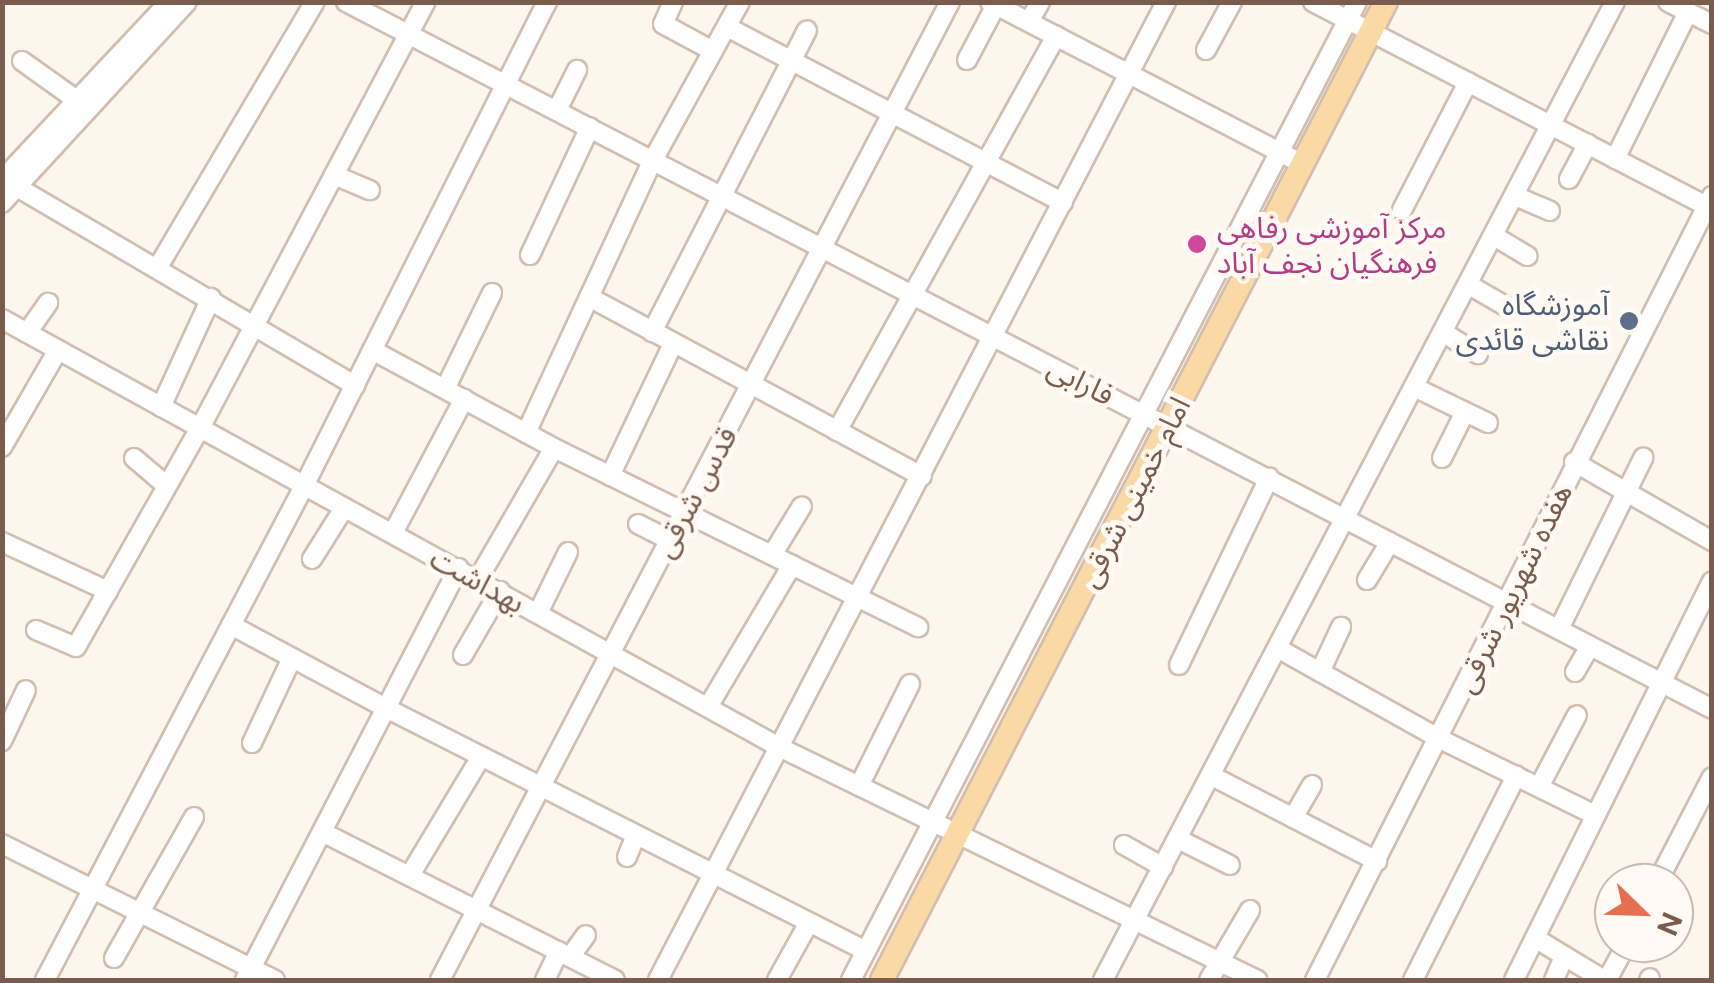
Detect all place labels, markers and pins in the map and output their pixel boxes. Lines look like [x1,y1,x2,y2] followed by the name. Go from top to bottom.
[1217,209,1446,280] place label: مرکز آموزشی رفاهی فرهنگیان نجف آباد
[1186,233,1208,255] marker: مرکز آموزشی رفاهی فرهنگیان نجف آباد
[1455,286,1609,356] place label: آموزشگاه نقاشی قائدی
[1618,310,1640,332] marker: آموزشگاه نقاشی قائدی

